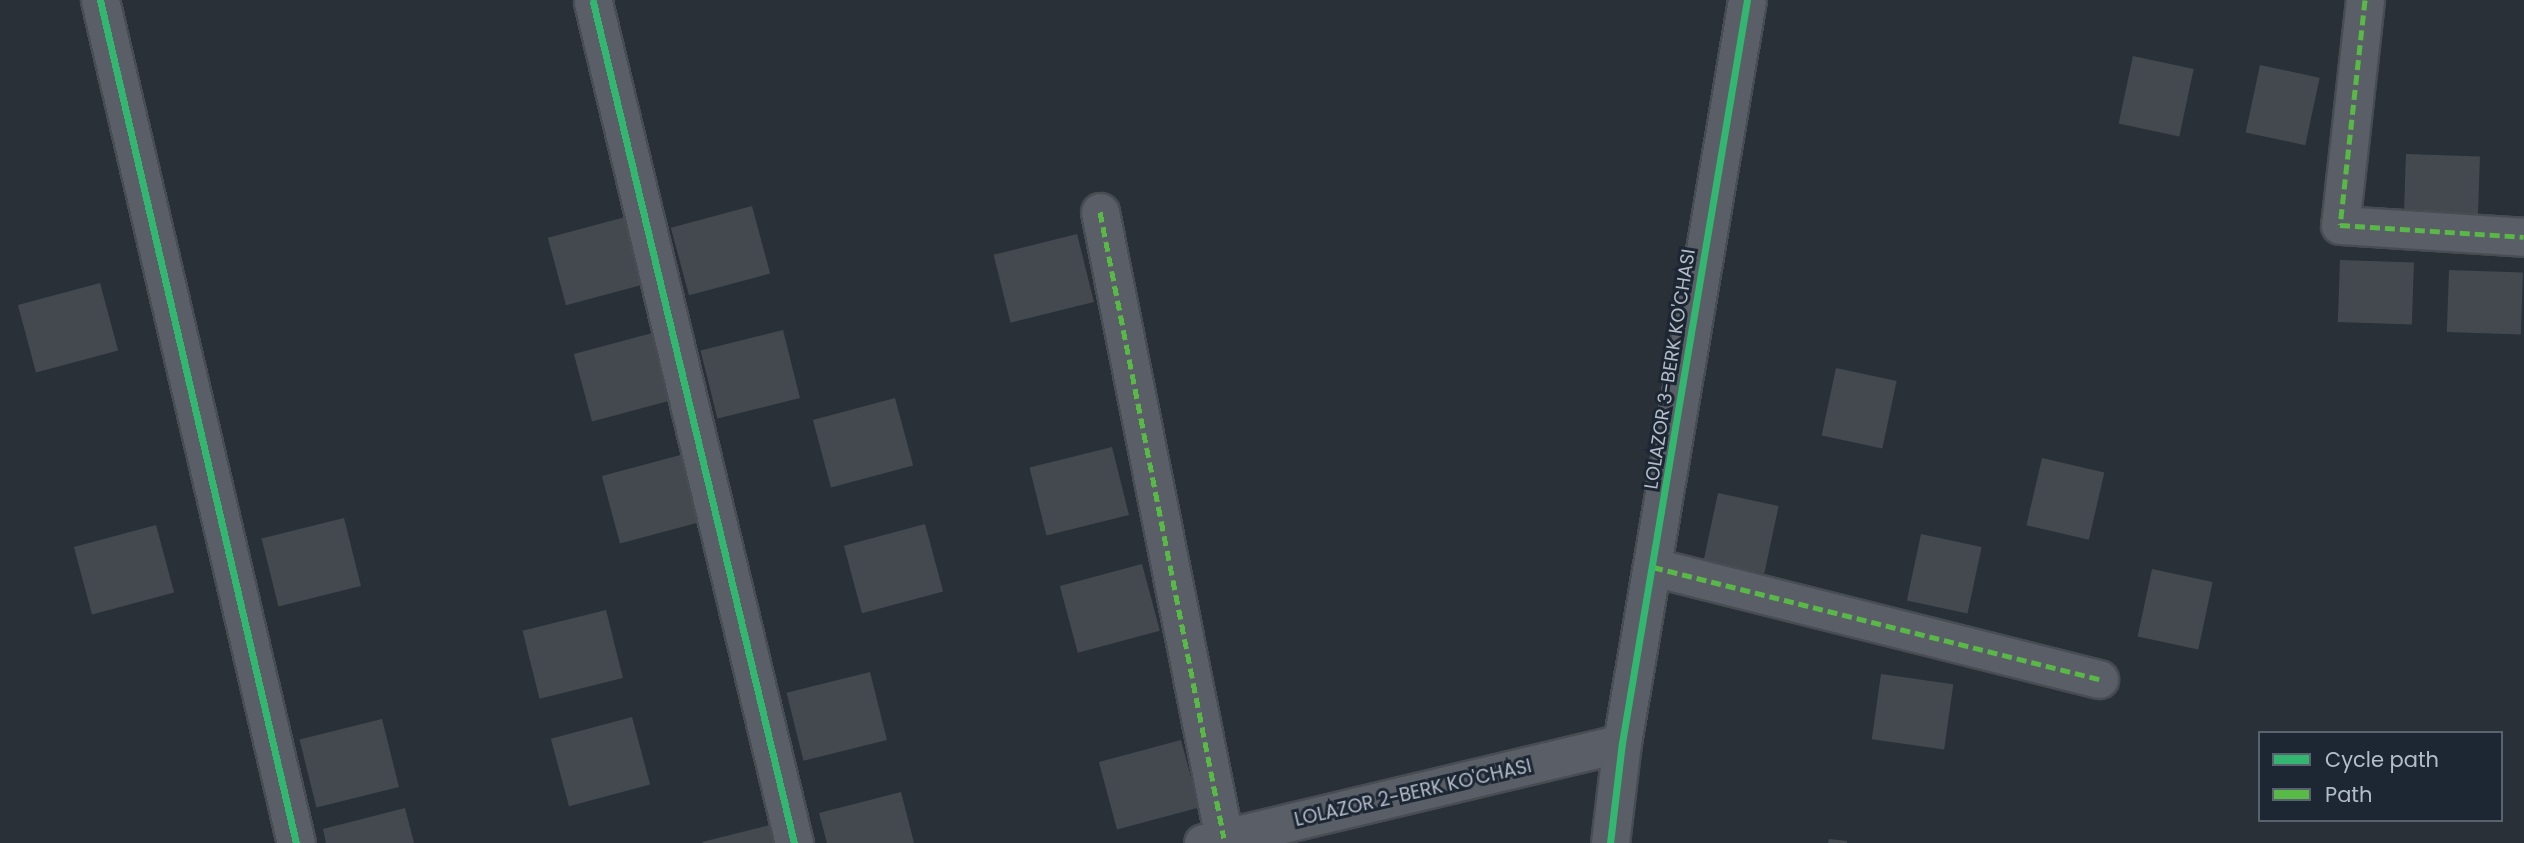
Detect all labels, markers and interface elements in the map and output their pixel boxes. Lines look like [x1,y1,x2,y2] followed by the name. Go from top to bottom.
[1640,247,1700,491] street label: LOLAZOR 3-BERK KO'CHASI
[2258,731,2503,822] legend
[2325,745,2439,774] text: Cycle path
[1292,755,1534,831] street label: LOLAZOR 2-BERK KO'CHASI
[2325,780,2372,809] text: Path

